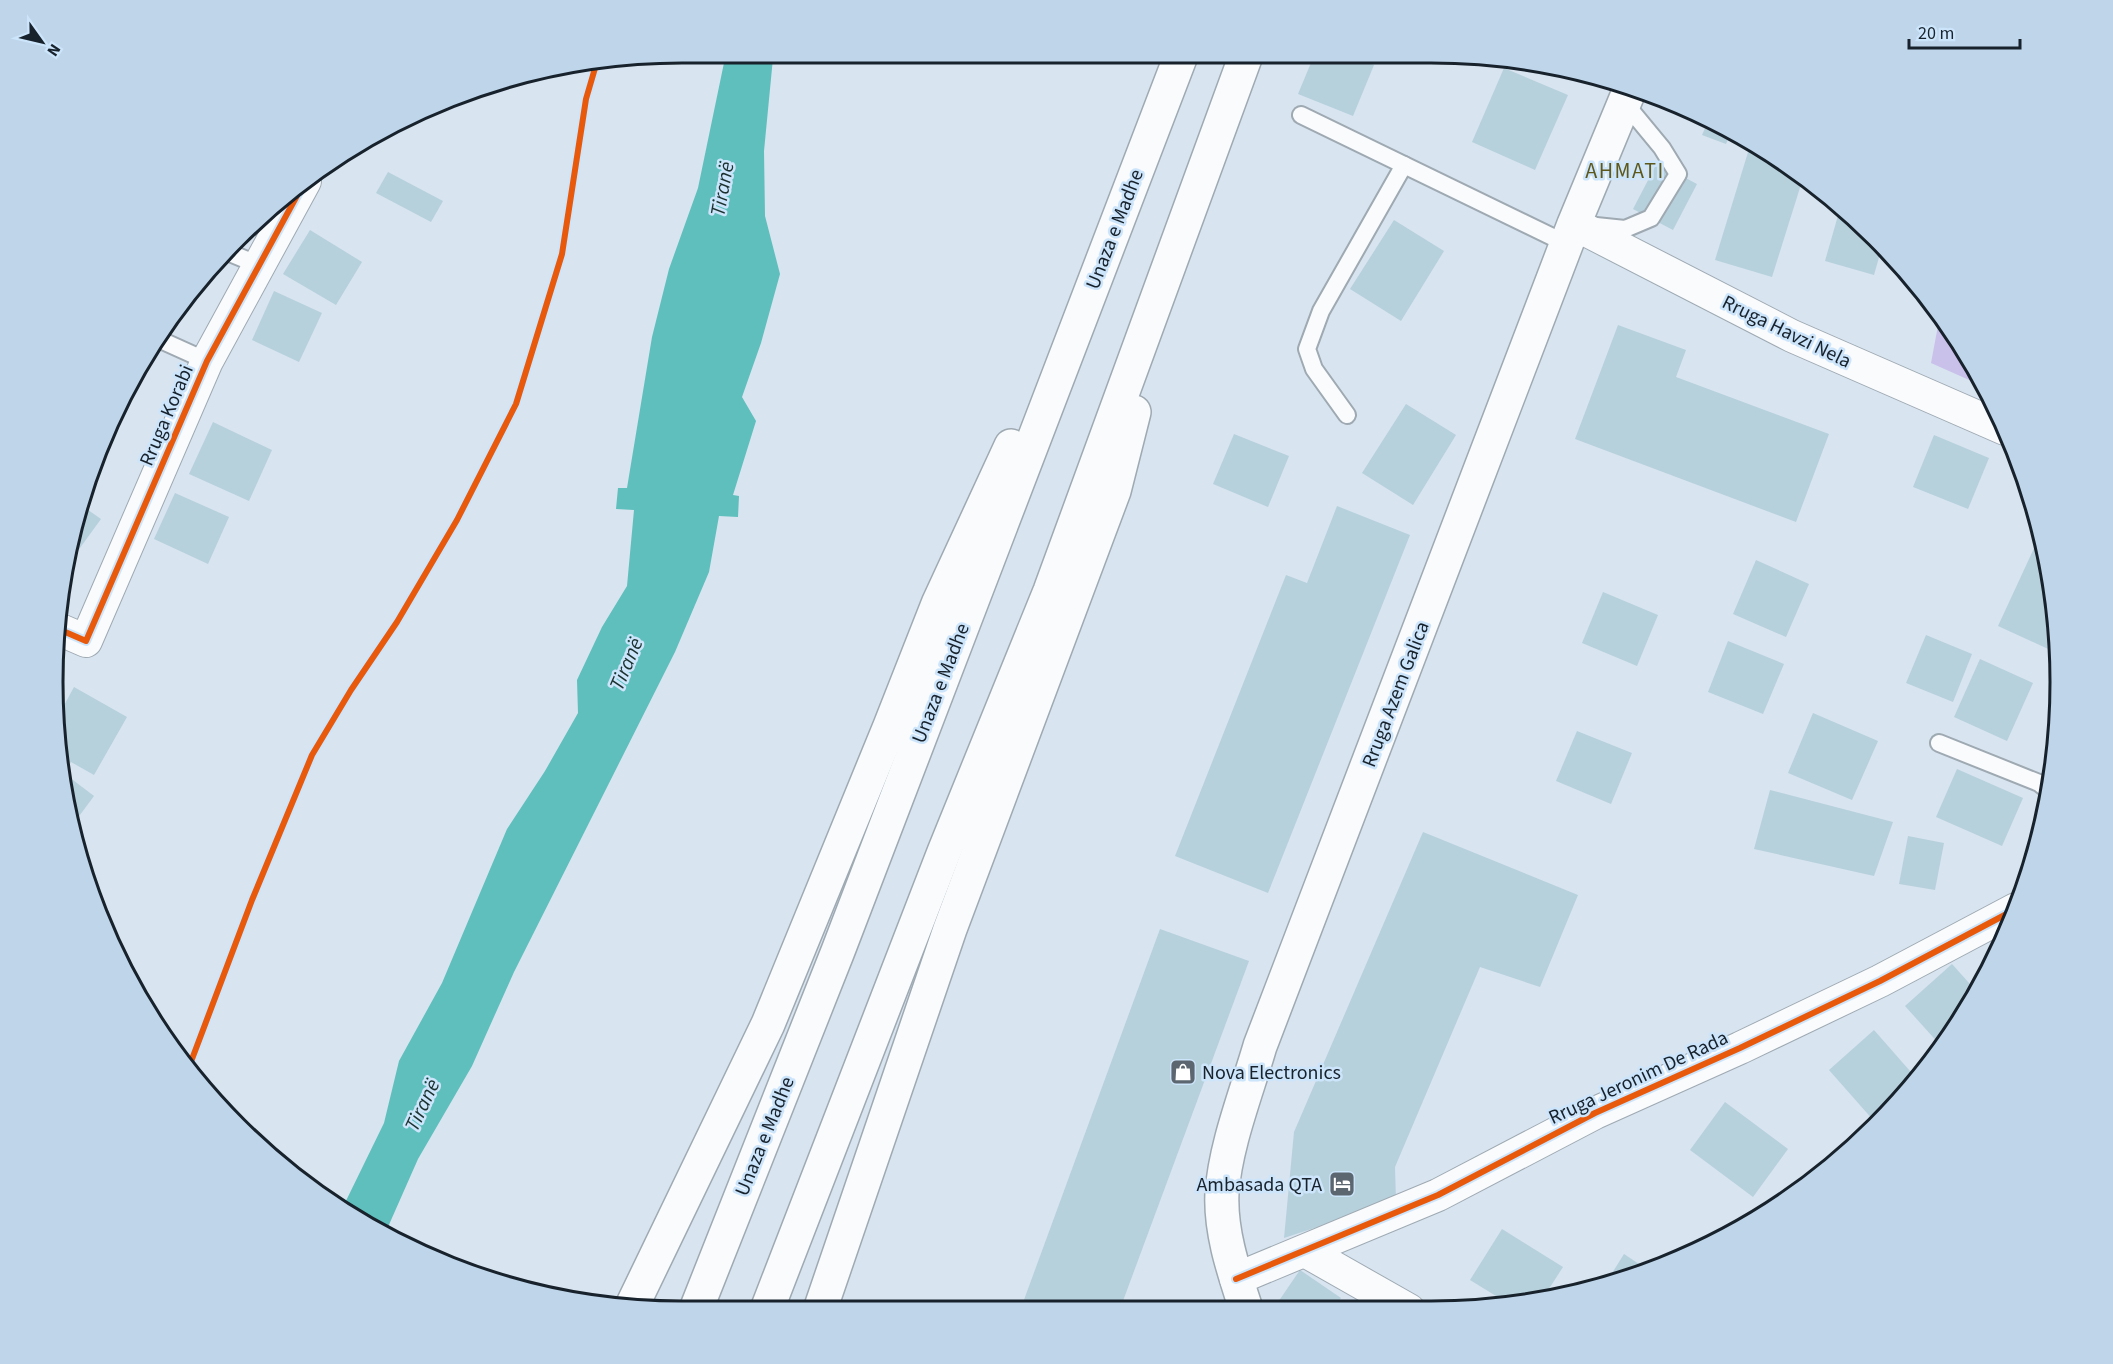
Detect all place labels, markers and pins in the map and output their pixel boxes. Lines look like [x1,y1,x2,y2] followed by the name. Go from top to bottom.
[1168,1057,1198,1087] shop icon: Nova Electronics
[1202,1059,1341,1087] place label: Nova Electronics
[1327,1169,1357,1199] hotel icon: Ambasada QTA
[1196,1171,1322,1199] place label: Ambasada QTA

